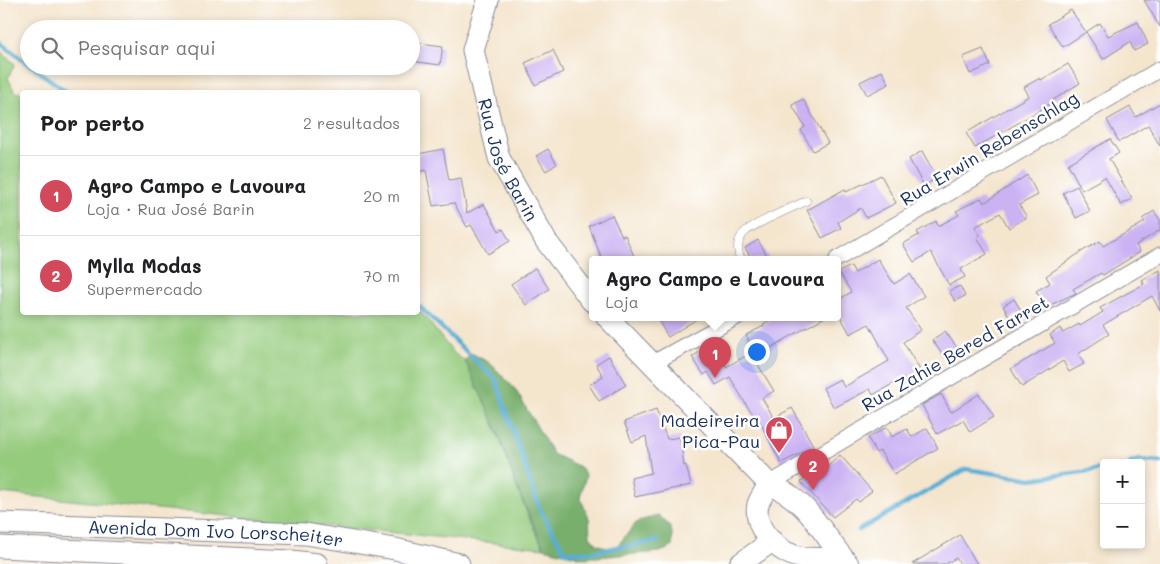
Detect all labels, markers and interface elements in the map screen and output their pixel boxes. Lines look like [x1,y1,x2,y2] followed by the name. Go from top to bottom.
[20,20,420,75] search box
[38,34,66,62] icon: search
[78,35,216,60] text: Pesquisar aqui
[895,85,1083,211] street label: Rua Erwin Rebenschlag
[473,96,544,225] street label: Rua José Barin
[40,109,144,136] text: Por perto
[303,112,400,133] text: 2 resultados
[87,173,306,198] text: Agro Campo e Lavoura
[52,185,60,206] text: 1
[363,185,400,206] text: 20 m
[87,198,254,219] text: Loja · Rua José Barin
[87,253,202,278] text: Mylla Modas
[589,256,841,321] popup
[52,265,60,286] text: 2
[363,265,400,286] text: 70 m
[605,266,825,291] text: Agro Campo e Lavoura
[87,278,202,299] text: Supermercado
[857,290,1053,416] street label: Rua Zahie Bered Farret
[605,291,639,312] text: Loja
[699,337,731,378] pin: 1
[744,339,770,365] your location
[660,408,760,453] place label: Madeireira Pica-Pau
[764,415,794,454] shop icon: Madeireira Pica-Pau
[797,449,829,490] pin: 2
[1100,459,1145,549] map controls
[1100,459,1145,504] button: +
[1100,504,1145,549] button: −
[88,514,345,552] street label: Avenida Dom Ivo Lorscheiter

